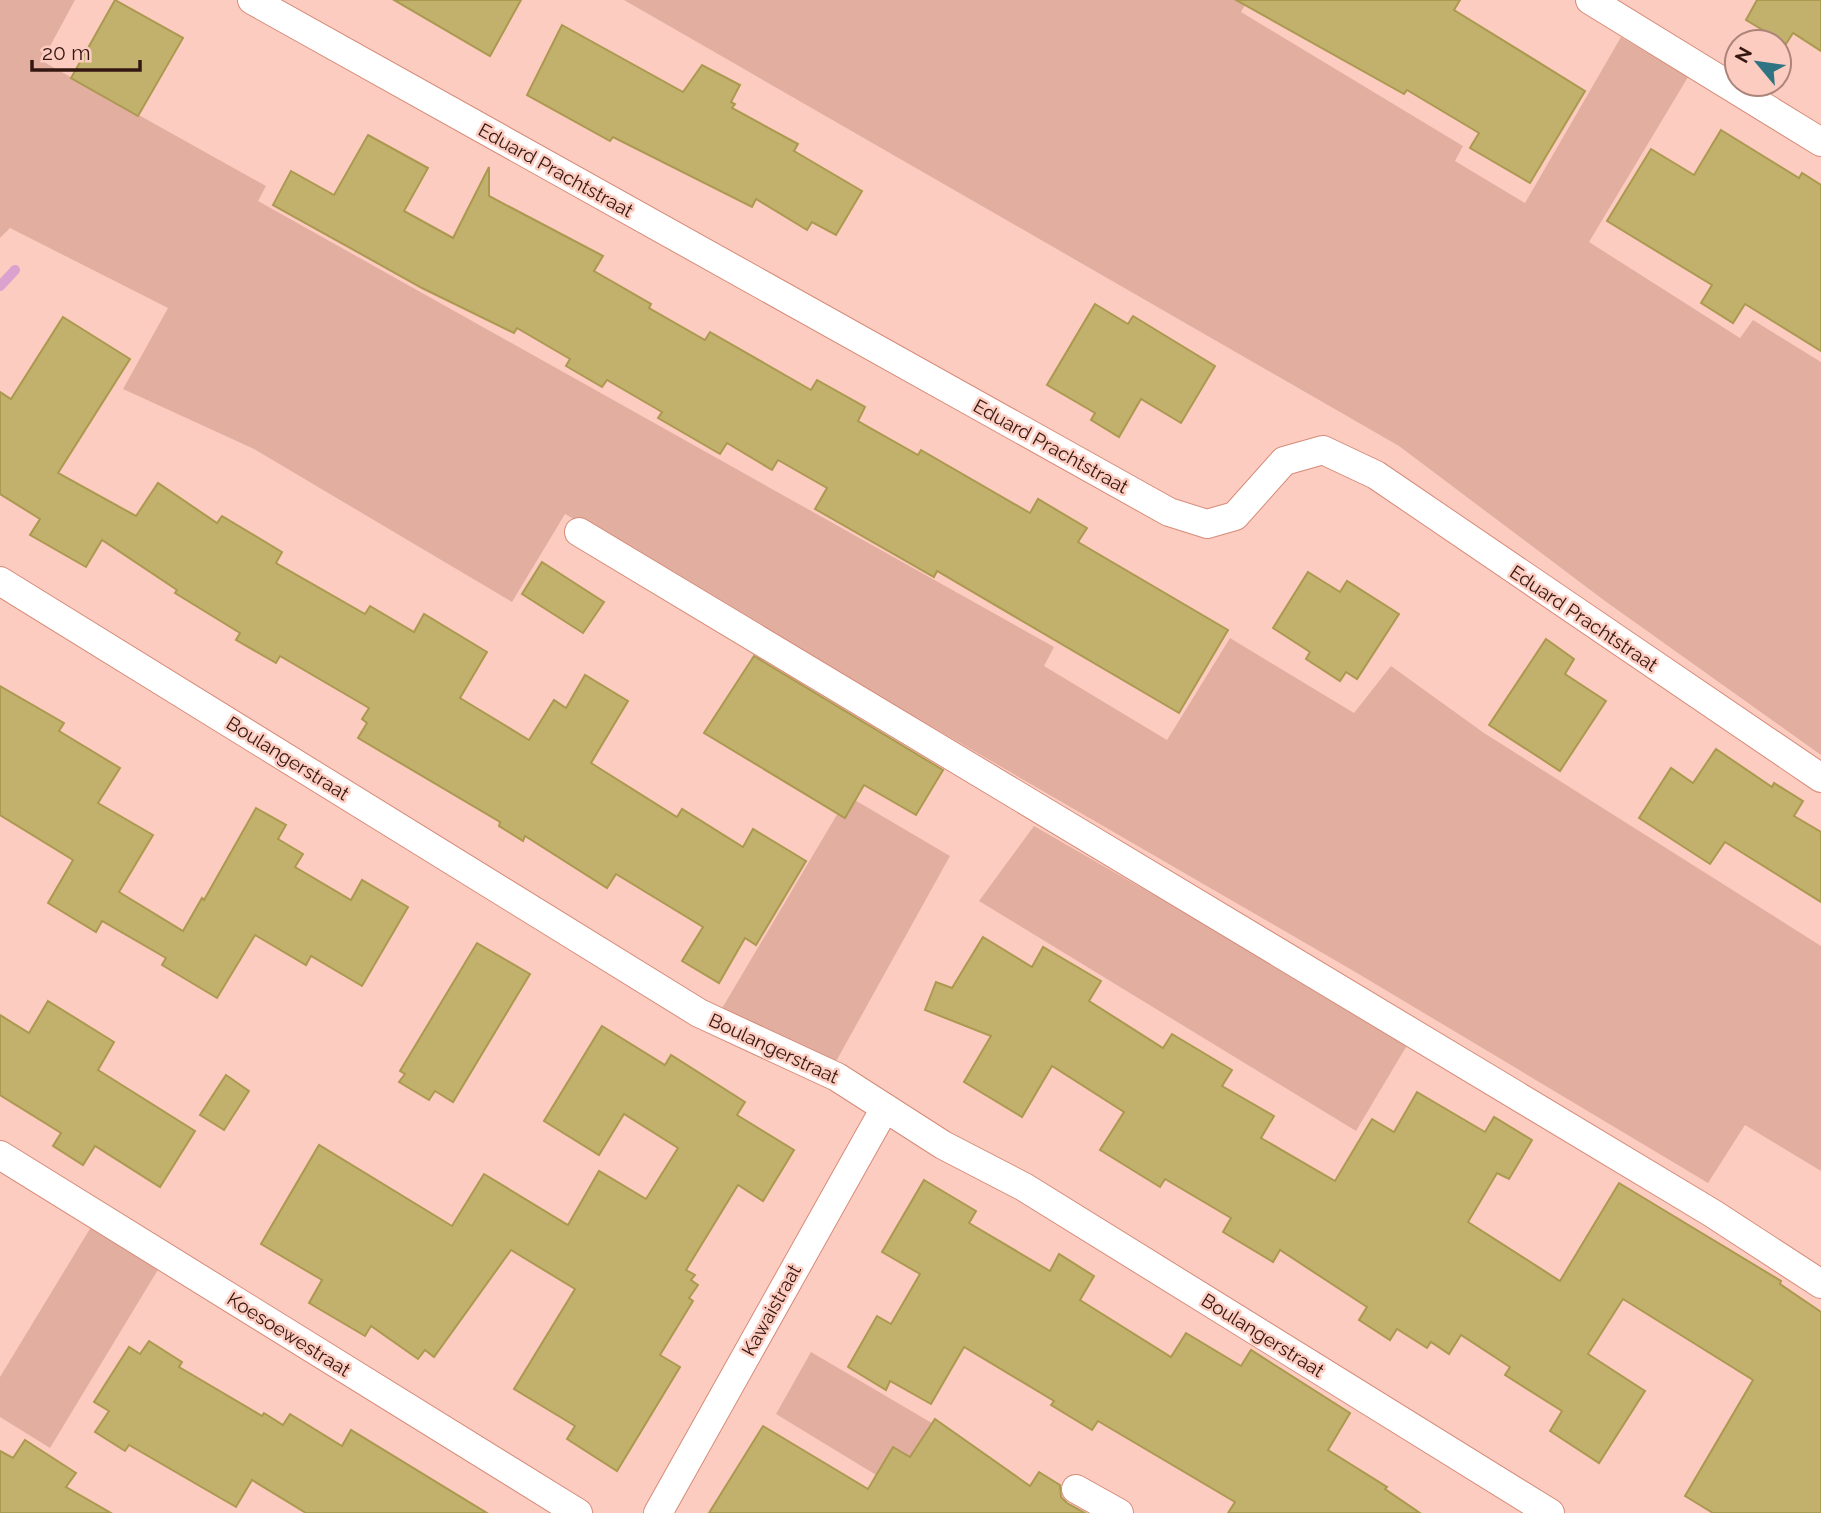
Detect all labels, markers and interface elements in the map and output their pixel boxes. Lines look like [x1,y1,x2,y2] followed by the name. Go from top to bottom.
[32,28,140,72] scale bar
[1723,28,1793,98] north arrow
[42,40,90,65] text: 20 m
[1730,43,1756,66] text: N
[475,118,638,222] street label: Eduard Prachtstraat
[970,394,1133,498] street label: Eduard Prachtstraat
[1506,560,1663,676] street label: Eduard Prachtstraat
[223,711,354,805] street label: Boulangerstraat
[706,1008,843,1088] street label: Boulangerstraat
[737,1260,805,1360] street label: Kawaistraat
[223,1287,355,1381] street label: Koesoewestraat
[1198,1288,1329,1382] street label: Boulangerstraat

